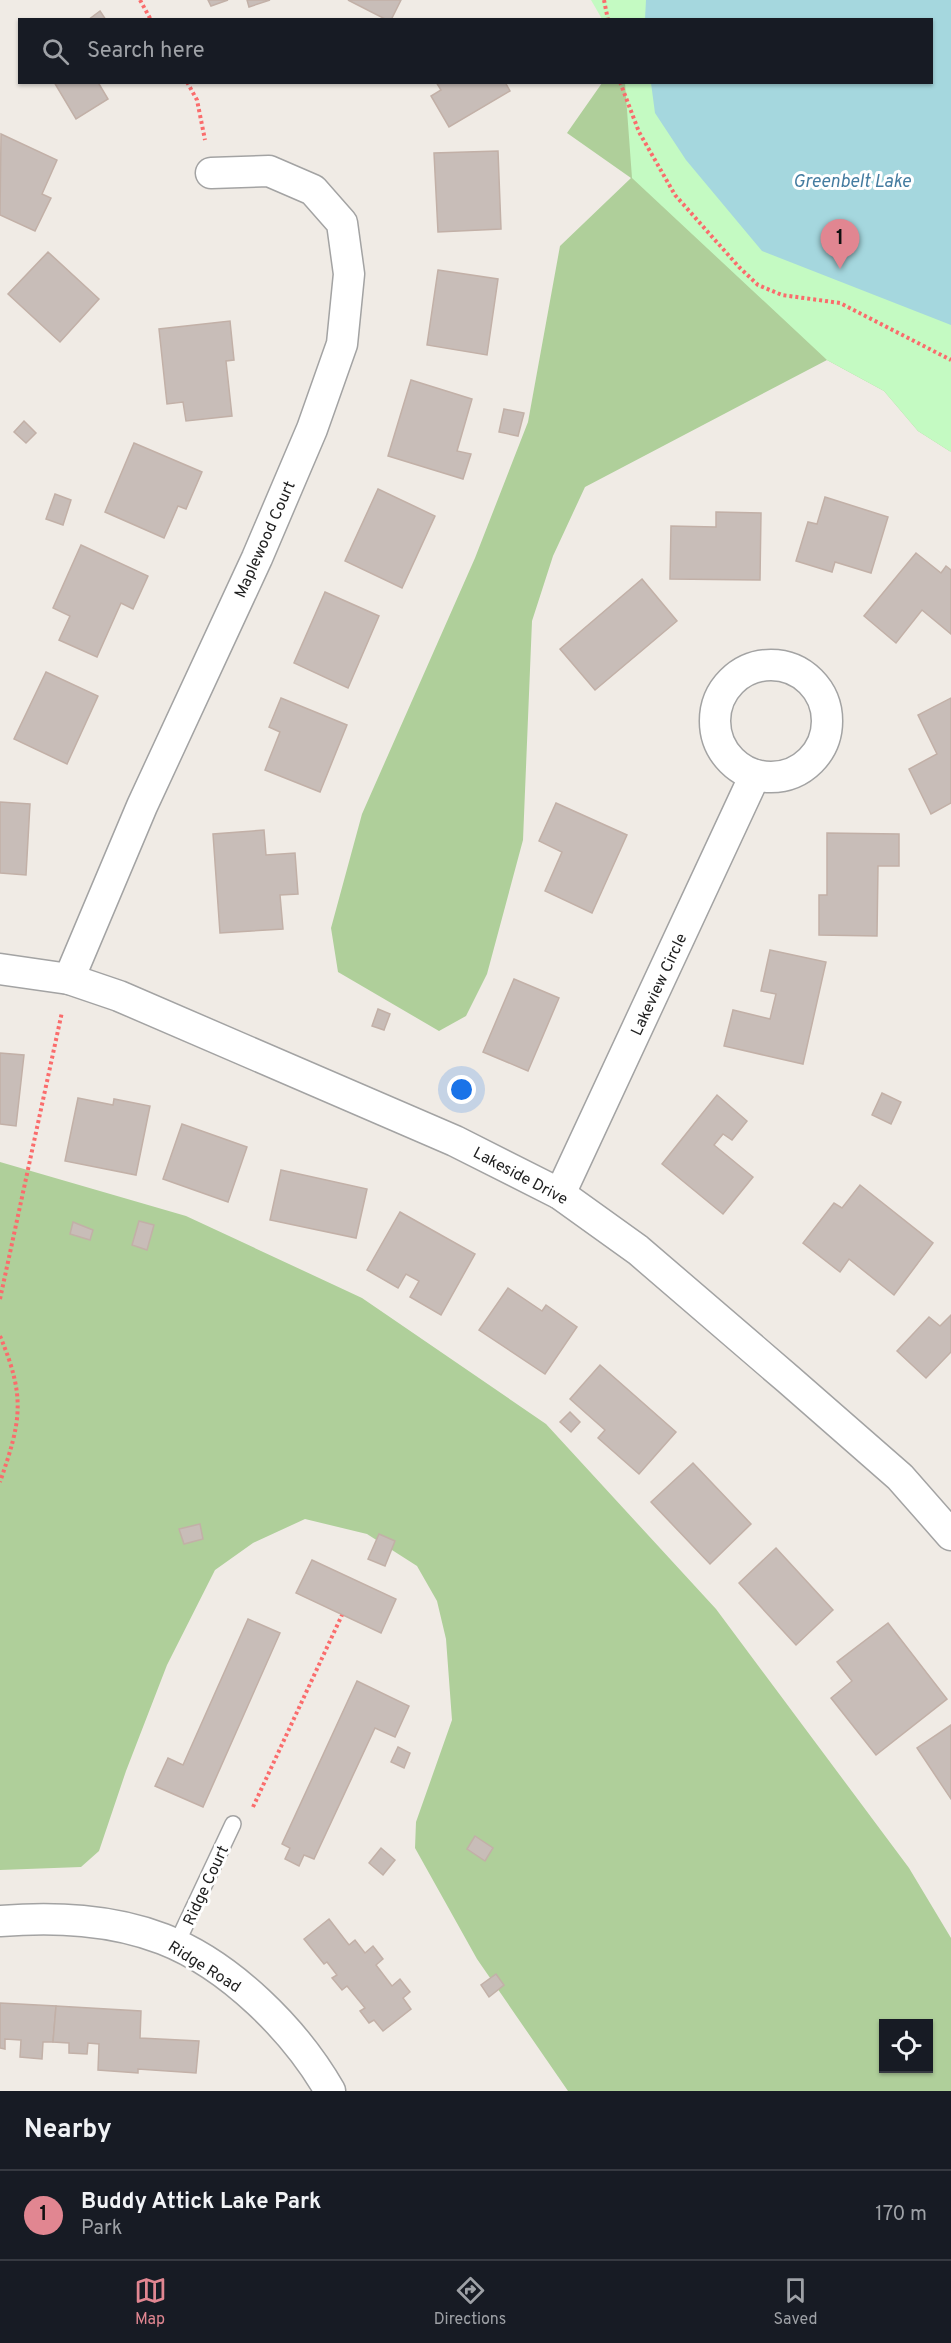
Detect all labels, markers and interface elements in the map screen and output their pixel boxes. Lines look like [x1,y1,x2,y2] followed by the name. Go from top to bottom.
[18,18,933,84] search box
[39,35,72,68] icon: search
[87,38,205,65] text: Search here
[793,171,912,194] water label: Greenbelt Lake
[820,220,860,269] pin: 1
[231,478,301,601] street label: Maplewood Court
[627,930,692,1039] street label: Lakeview Circle
[447,1075,476,1104] your location
[469,1143,571,1210] street label: Lakeside Drive
[180,1843,234,1929] street label: Ridge Court
[164,1937,244,1998] street label: Ridge Road
[879,2019,933,2073] map controls
[879,2019,933,2073] button: locate
[24,2114,112,2147] text: Nearby
[81,2189,321,2216] text: Buddy Attick Lake Park
[40,2202,48,2228] text: 1
[875,2202,927,2228] text: 170 m
[81,2216,122,2242] text: Park
[134,2274,167,2330] tab: Map
[434,2274,506,2330] tab: Directions
[773,2274,817,2330] tab: Saved

